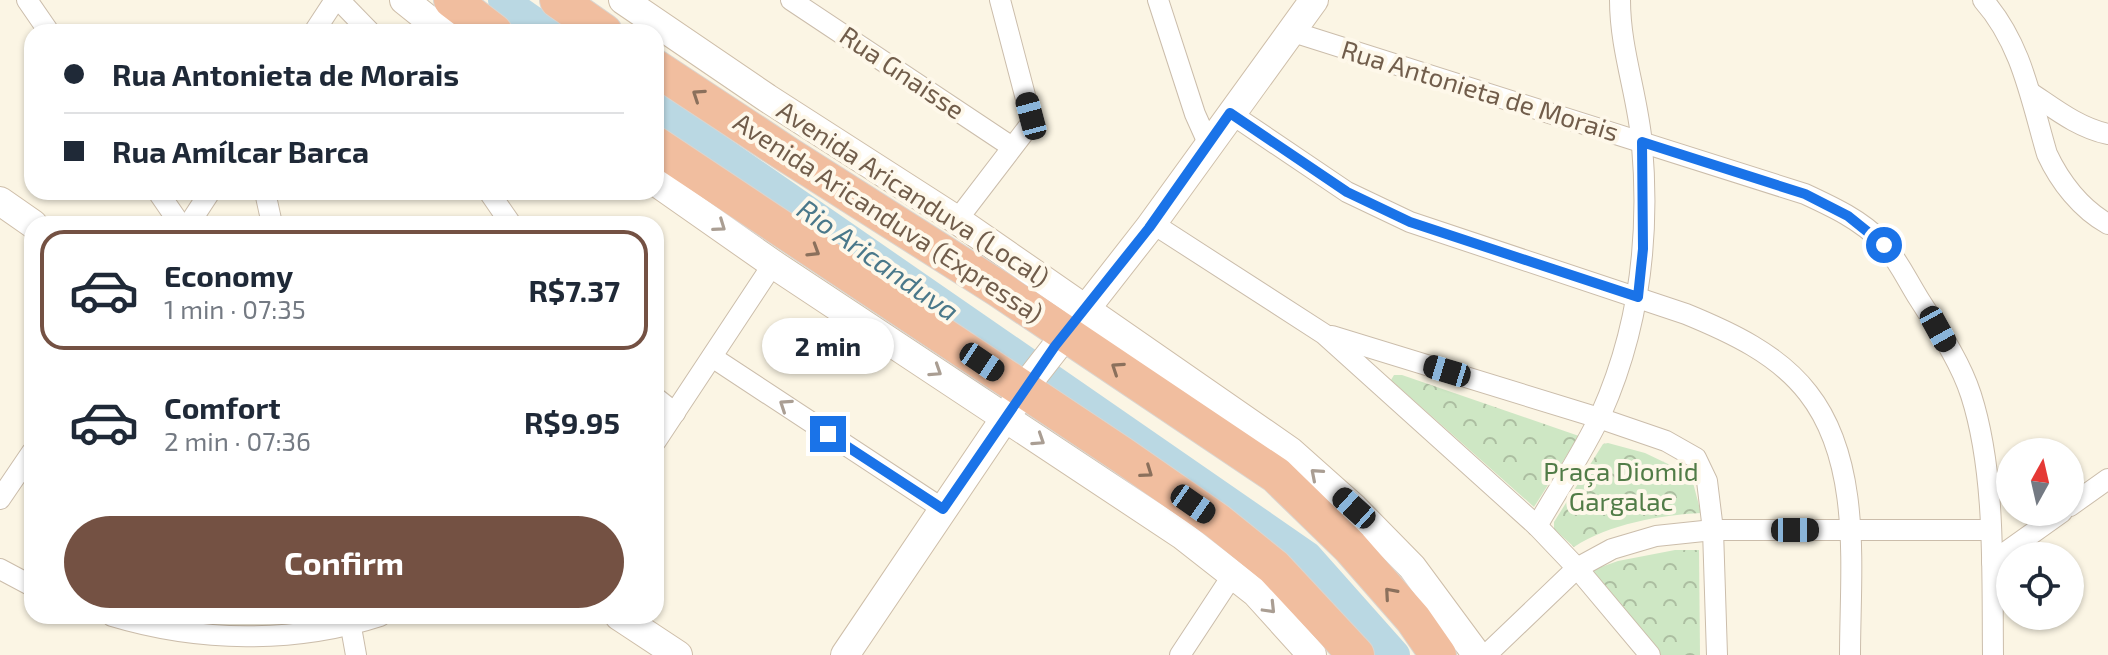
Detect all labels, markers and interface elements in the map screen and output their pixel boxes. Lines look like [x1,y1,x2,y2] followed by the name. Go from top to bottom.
[835,19,971,125] street label: Rua Gnaisse
[1338,33,1623,147] street label: Rua Antonieta de Morais
[112,56,459,92] text: Rua Antonieta de Morais
[692,90,706,105] one-way arrow
[1013,90,1049,142] car
[772,93,1056,292] street label: Avenida Aricanduva (Local)
[728,105,1049,328] street label: Avenida Aricanduva (Expressa)
[112,133,369,169] text: Rua Amílcar Barca
[791,191,966,327] water label: Rio Aricanduva
[711,217,725,231] one-way arrow
[1866,227,1902,263] route start
[805,241,820,256] one-way arrow
[68,254,140,326] icon: car
[164,257,293,293] text: Economy
[528,272,620,308] text: R$7.37
[164,293,306,324] text: 1 min · 07:35
[1916,302,1960,356] car
[762,318,894,374] callout: 2 min
[795,330,861,361] text: 2 min
[955,339,1009,385] car
[1421,353,1473,389] car
[927,362,941,377] one-way arrow
[1111,363,1126,378] one-way arrow
[68,386,140,458] icon: car
[164,389,281,425] text: Comfort
[779,399,793,414] one-way arrow
[524,404,620,440] text: R$9.95
[810,416,846,452] route end
[164,425,311,456] text: 2 min · 07:36
[1030,430,1044,445] one-way arrow
[1996,438,2084,526] north arrow
[1996,438,2084,630] map controls
[1543,455,1699,516] park label: Praça Diomid Gargalac
[1139,462,1153,477] one-way arrow
[1310,469,1325,484] one-way arrow
[1166,480,1220,528] car
[1328,483,1380,533] car
[64,516,624,608] button: Confirm
[1771,518,1819,542] car
[1996,542,2084,630] button: locate
[1386,588,1400,603] one-way arrow
[1261,599,1275,613] one-way arrow

